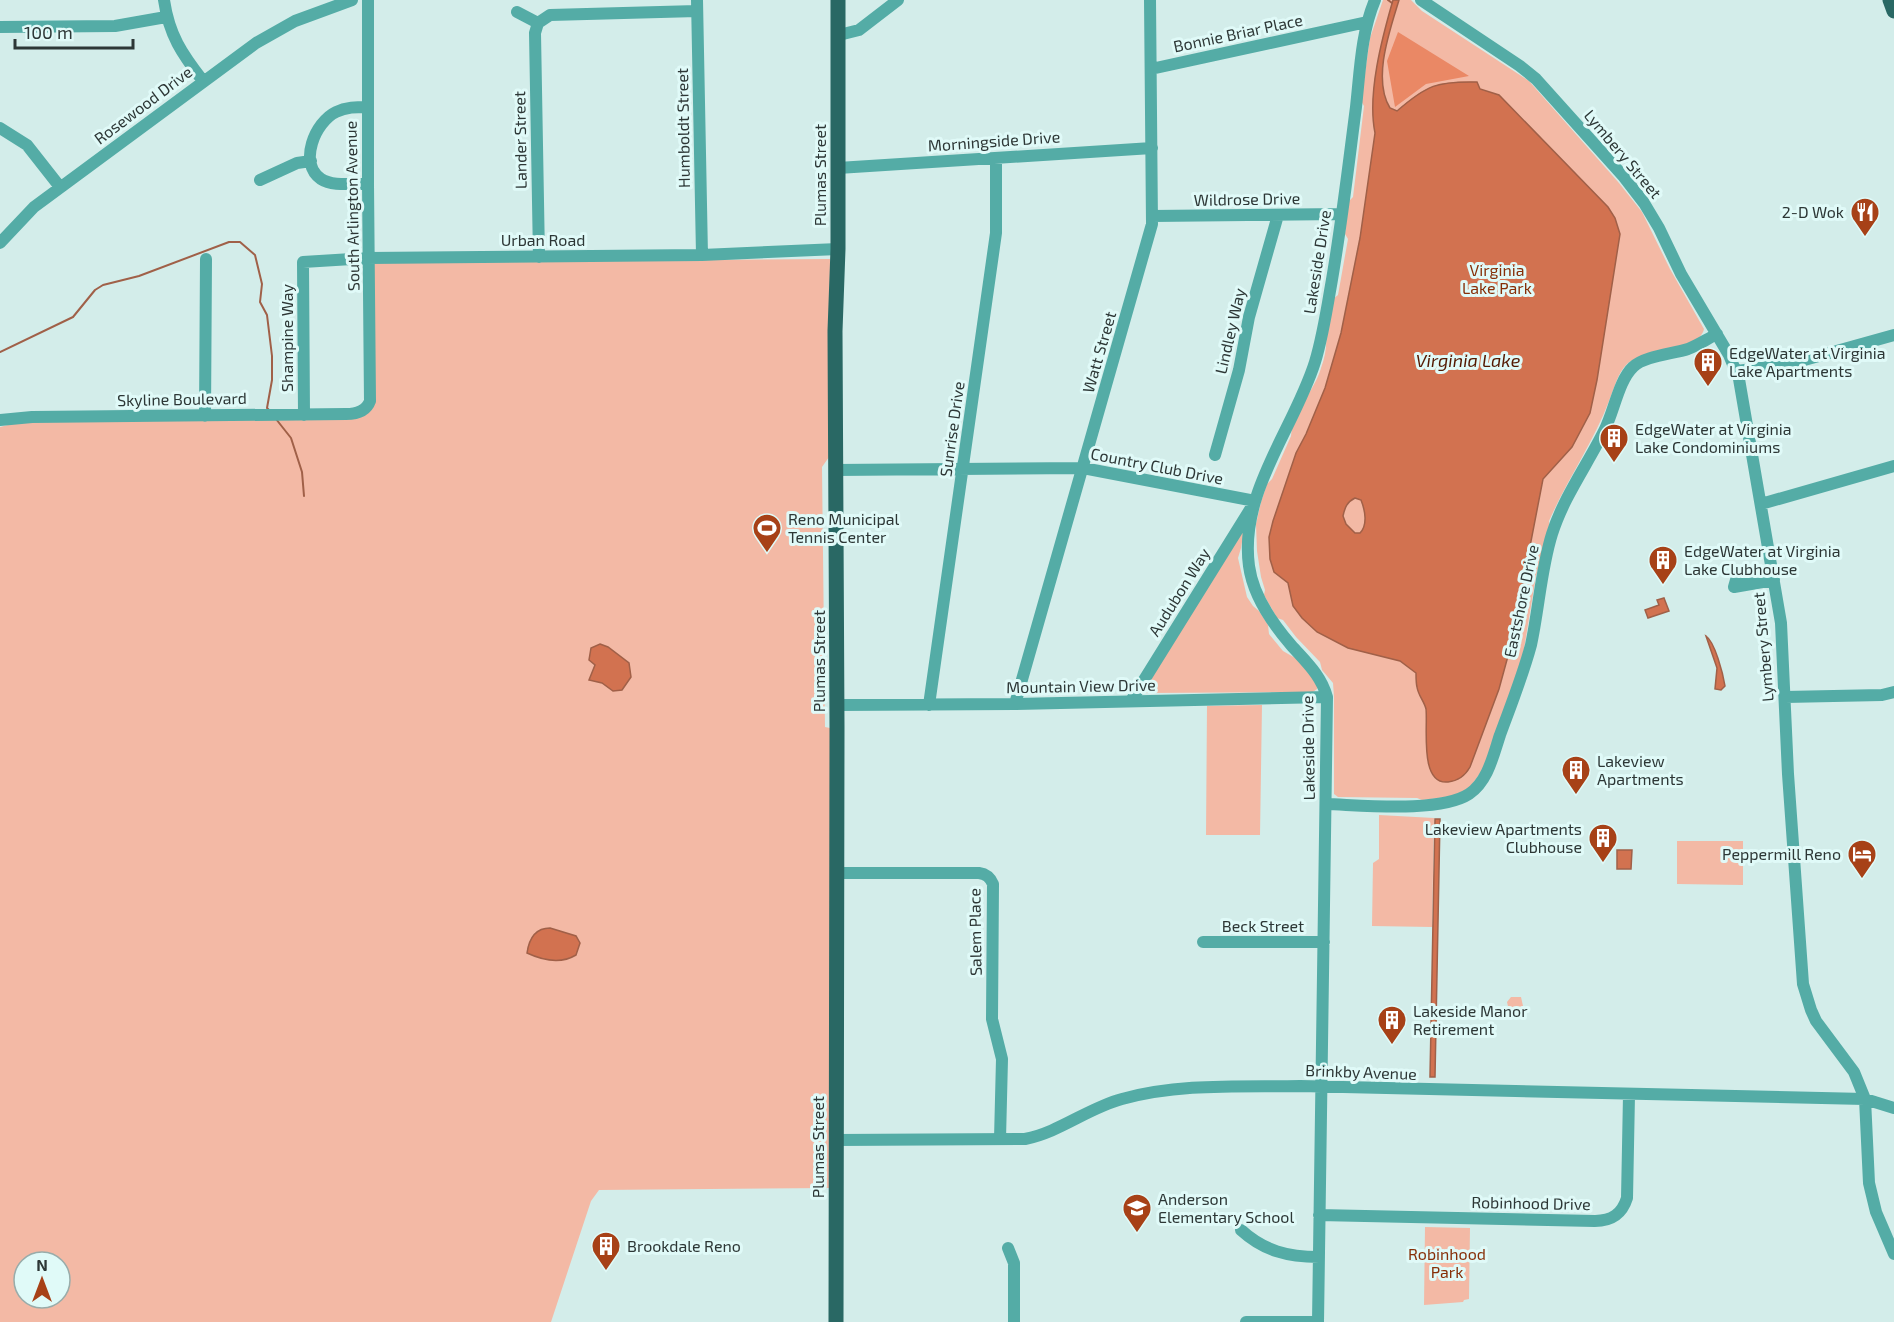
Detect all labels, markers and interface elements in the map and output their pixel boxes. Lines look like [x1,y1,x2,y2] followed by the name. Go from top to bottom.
[1171,10,1304,55] street label: Bonnie Briar Place
[15,12,134,50] scale bar
[24,21,73,43] text: 100 m
[90,62,195,148] street label: Rosewood Drive
[672,68,693,188] street label: Humboldt Street
[509,91,530,189] street label: Lander Street
[1581,105,1666,202] street label: Lymbery Street
[341,121,362,291] street label: South Arlington Avenue
[810,124,829,226] street label: Plumas Street
[927,126,1061,155] street label: Morningside Drive
[1194,188,1300,209] street label: Wildrose Drive
[1849,196,1881,238] restaurant icon: 2-D Wok
[1782,202,1844,221] place label: 2-D Wok
[1299,209,1334,315] street label: Lakeside Drive
[501,230,585,249] street label: Urban Road
[1462,260,1532,297] park label: Virginia Lake Park
[277,284,296,392] street label: Shampine Way
[1210,286,1249,376] street label: Lindley Way
[1078,309,1119,395] street label: Watt Street
[1729,343,1886,380] place label: EdgeWater at Virginia Lake Apartments
[1692,346,1724,388] building icon: EdgeWater at Virginia Lake Apartments
[1416,349,1521,371] water label: Virginia Lake
[935,380,968,478] street label: Sunrise Drive
[117,388,247,409] street label: Skyline Boulevard
[1635,419,1792,456] place label: EdgeWater at Virginia Lake Condominiums
[1598,422,1630,464] building icon: EdgeWater at Virginia Lake Condominiums
[1089,443,1225,488] street label: Country Club Drive
[788,509,900,546] place label: Reno Municipal Tennis Center
[751,512,783,554] sports icon: Reno Municipal Tennis Center
[1684,541,1841,578] place label: EdgeWater at Virginia Lake Clubhouse
[1499,543,1542,659] street label: Eastshore Drive
[1144,544,1214,639] street label: Audubon Way
[1647,544,1679,586] building icon: EdgeWater at Virginia Lake Clubhouse
[1748,591,1777,703] street label: Lymbery Street
[809,610,828,712] street label: Plumas Street
[1006,675,1156,696] street label: Mountain View Drive
[1297,695,1318,801] street label: Lakeside Drive
[1597,751,1684,788] place label: Lakeview Apartments
[1560,754,1592,796] building icon: Lakeview Apartments
[1425,819,1582,856] place label: Lakeview Apartments Clubhouse
[1587,822,1619,864] building icon: Lakeview Apartments Clubhouse
[1846,838,1878,880] hotel icon: Peppermill Reno
[1722,844,1841,863] place label: Peppermill Reno
[964,888,985,976] street label: Salem Place
[1222,916,1304,935] street label: Beck Street
[1413,1001,1528,1038] place label: Lakeside Manor Retirement
[1376,1004,1408,1046] building icon: Lakeside Manor Retirement
[1305,1060,1417,1083] street label: Brinkby Avenue
[808,1096,827,1198] street label: Plumas Street
[1158,1189,1294,1226] place label: Anderson Elementary School
[1121,1192,1153,1234] school or university icon: Anderson Elementary School
[1471,1192,1591,1213] street label: Robinhood Drive
[590,1230,622,1272] building icon: Brookdale Reno
[627,1236,741,1255] place label: Brookdale Reno
[1408,1244,1486,1281] park label: Robinhood Park
[12,1250,72,1310] north arrow
[36,1255,48,1274] text: N

